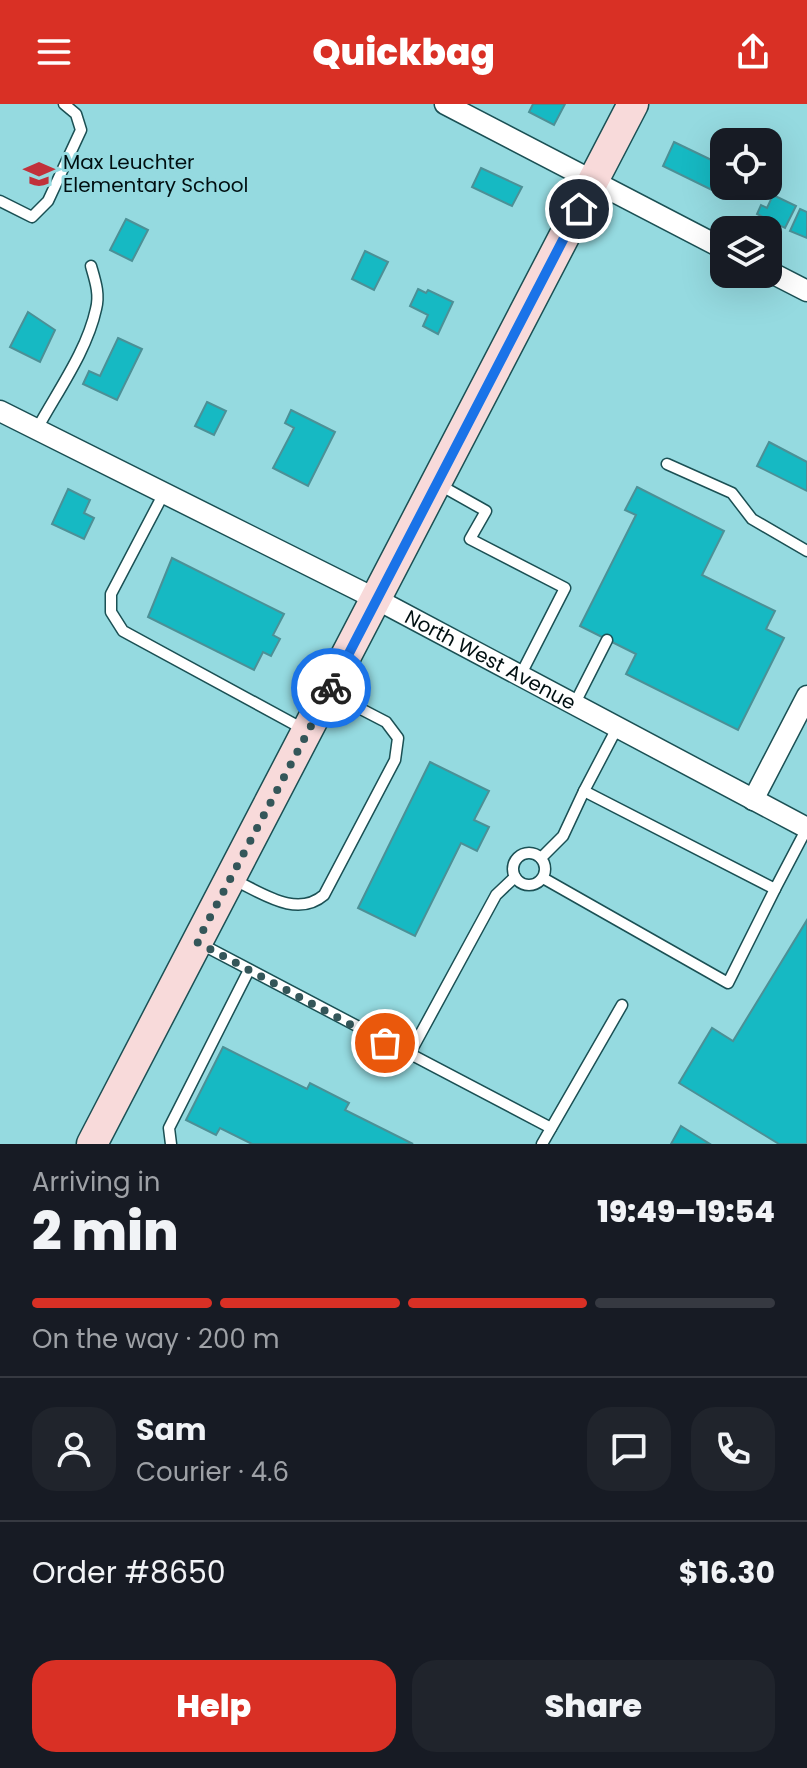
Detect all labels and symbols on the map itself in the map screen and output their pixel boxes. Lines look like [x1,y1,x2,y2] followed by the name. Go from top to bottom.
[63,148,248,199] place label: Max Leuchter Elementary School
[22,157,56,191] school or university icon: Max Leuchter Elementary School
[545,175,613,243] pin
[400,603,581,717] street label: North West Avenue
[291,648,371,728] courier
[351,1009,419,1077] pin

